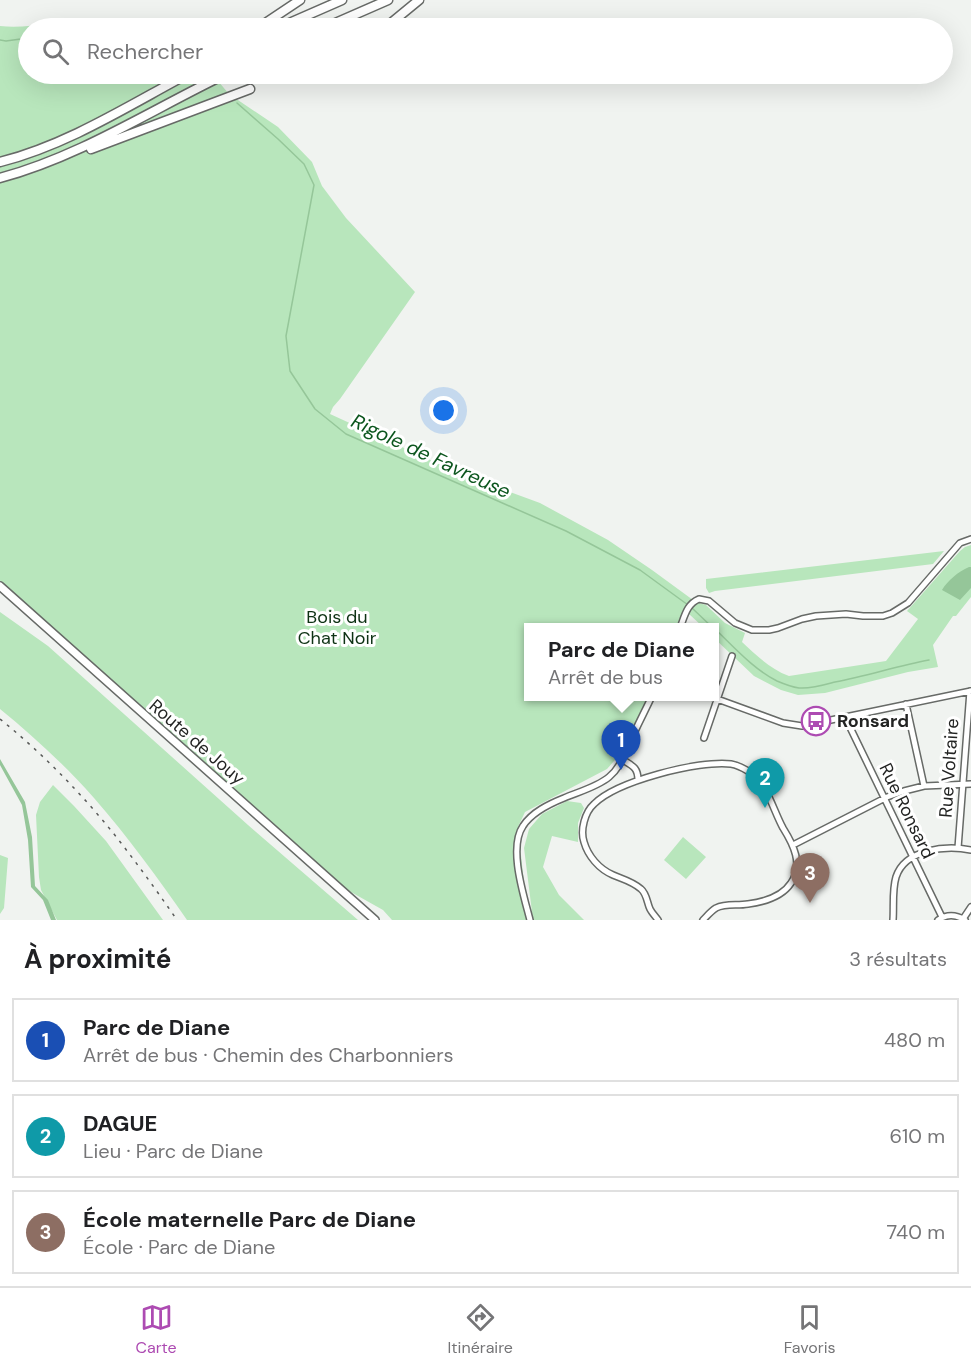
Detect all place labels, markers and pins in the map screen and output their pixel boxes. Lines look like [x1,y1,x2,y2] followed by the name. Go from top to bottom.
[800,705,832,737] bus stop icon: Ronsard
[837,709,909,733] place label: Ronsard
[602,720,640,770] pin: 1
[746,758,784,808] pin: 2
[790,854,830,903] pin: 3

